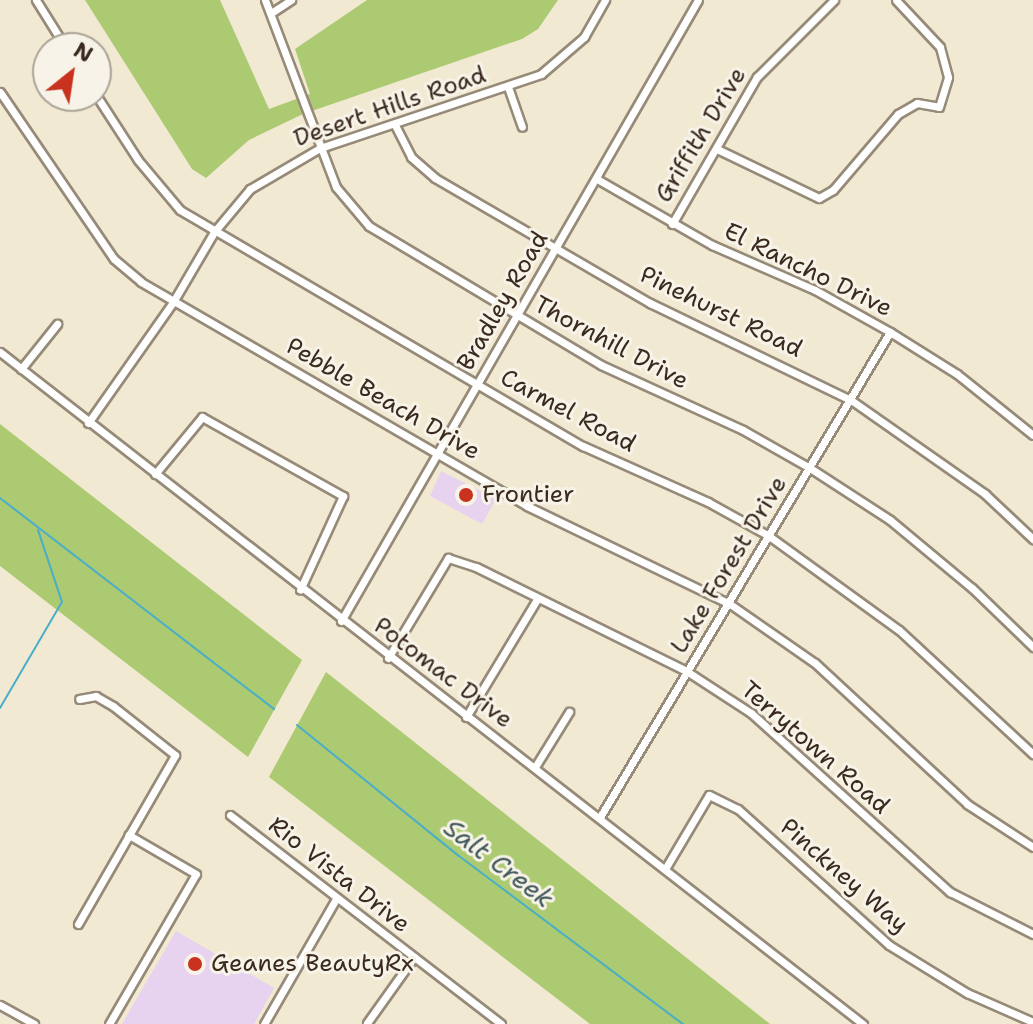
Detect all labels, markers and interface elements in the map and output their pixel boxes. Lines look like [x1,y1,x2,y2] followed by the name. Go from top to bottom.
[32,32,112,112] north arrow
[68,36,98,69] text: N
[290,61,490,153] street label: Desert Hills Road
[649,62,753,208] street label: Griffith Drive
[719,217,897,323] street label: El Rancho Drive
[451,226,555,376] street label: Bradley Road
[635,260,807,364] street label: Pinehurst Road
[529,290,693,396] street label: Thornhill Drive
[281,332,485,466] street label: Pebble Beach Drive
[495,363,641,459] street label: Carmel Road
[665,471,793,659] street label: Lake Forest Drive
[482,481,574,509] place label: Frontier
[457,486,475,504] marker: Frontier
[368,611,518,735] street label: Potomac Drive
[735,676,895,820] street label: Terrytown Road
[263,811,415,939] street label: Rio Vista Drive
[438,812,560,914] water label: Salt Creek
[774,813,914,939] street label: Pinckney Way
[211,950,414,978] place label: Geanes BeautyRx
[186,955,204,973] marker: Geanes BeautyRx

